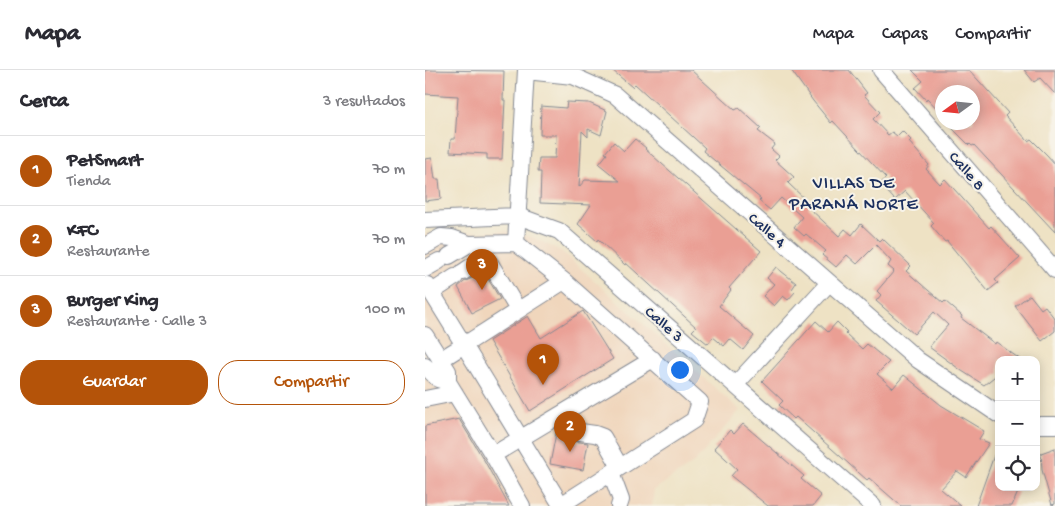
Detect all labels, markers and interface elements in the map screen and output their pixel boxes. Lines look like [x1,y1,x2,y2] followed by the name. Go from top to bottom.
[25,20,80,49] text: Mapa
[813,24,854,45] text: Mapa
[882,24,927,45] text: Capas
[955,24,1030,45] text: Compartir
[935,85,980,130] north arrow
[20,90,68,115] text: Cerca
[323,93,405,112] text: 3 resultados
[943,149,988,196] street label: Calle 8
[67,150,142,173] text: PetSmart
[33,161,39,180] text: 1
[372,161,405,180] text: 70 m
[67,173,111,192] text: Tienda
[788,174,919,216] district label: VILLAS DE PARANÁ NORTE
[743,210,789,254] street label: Calle 4
[67,220,98,243] text: KFC
[32,231,40,250] text: 2
[372,231,405,250] text: 70 m
[67,243,149,262] text: Restaurante
[466,249,498,290] pin: 3
[67,290,159,313] text: Burger King
[32,301,40,320] text: 3
[365,301,405,320] text: 100 m
[640,304,686,348] street label: Calle 3
[67,313,207,332] text: Restaurante · Calle 3
[527,344,559,385] pin: 1
[995,356,1040,491] map controls
[995,356,1040,401] button: +
[667,357,693,383] your location
[20,360,208,405] button: Guardar
[218,360,405,405] button: Compartir
[995,401,1040,446] button: −
[554,411,586,452] pin: 2
[995,446,1040,491] button: locate

